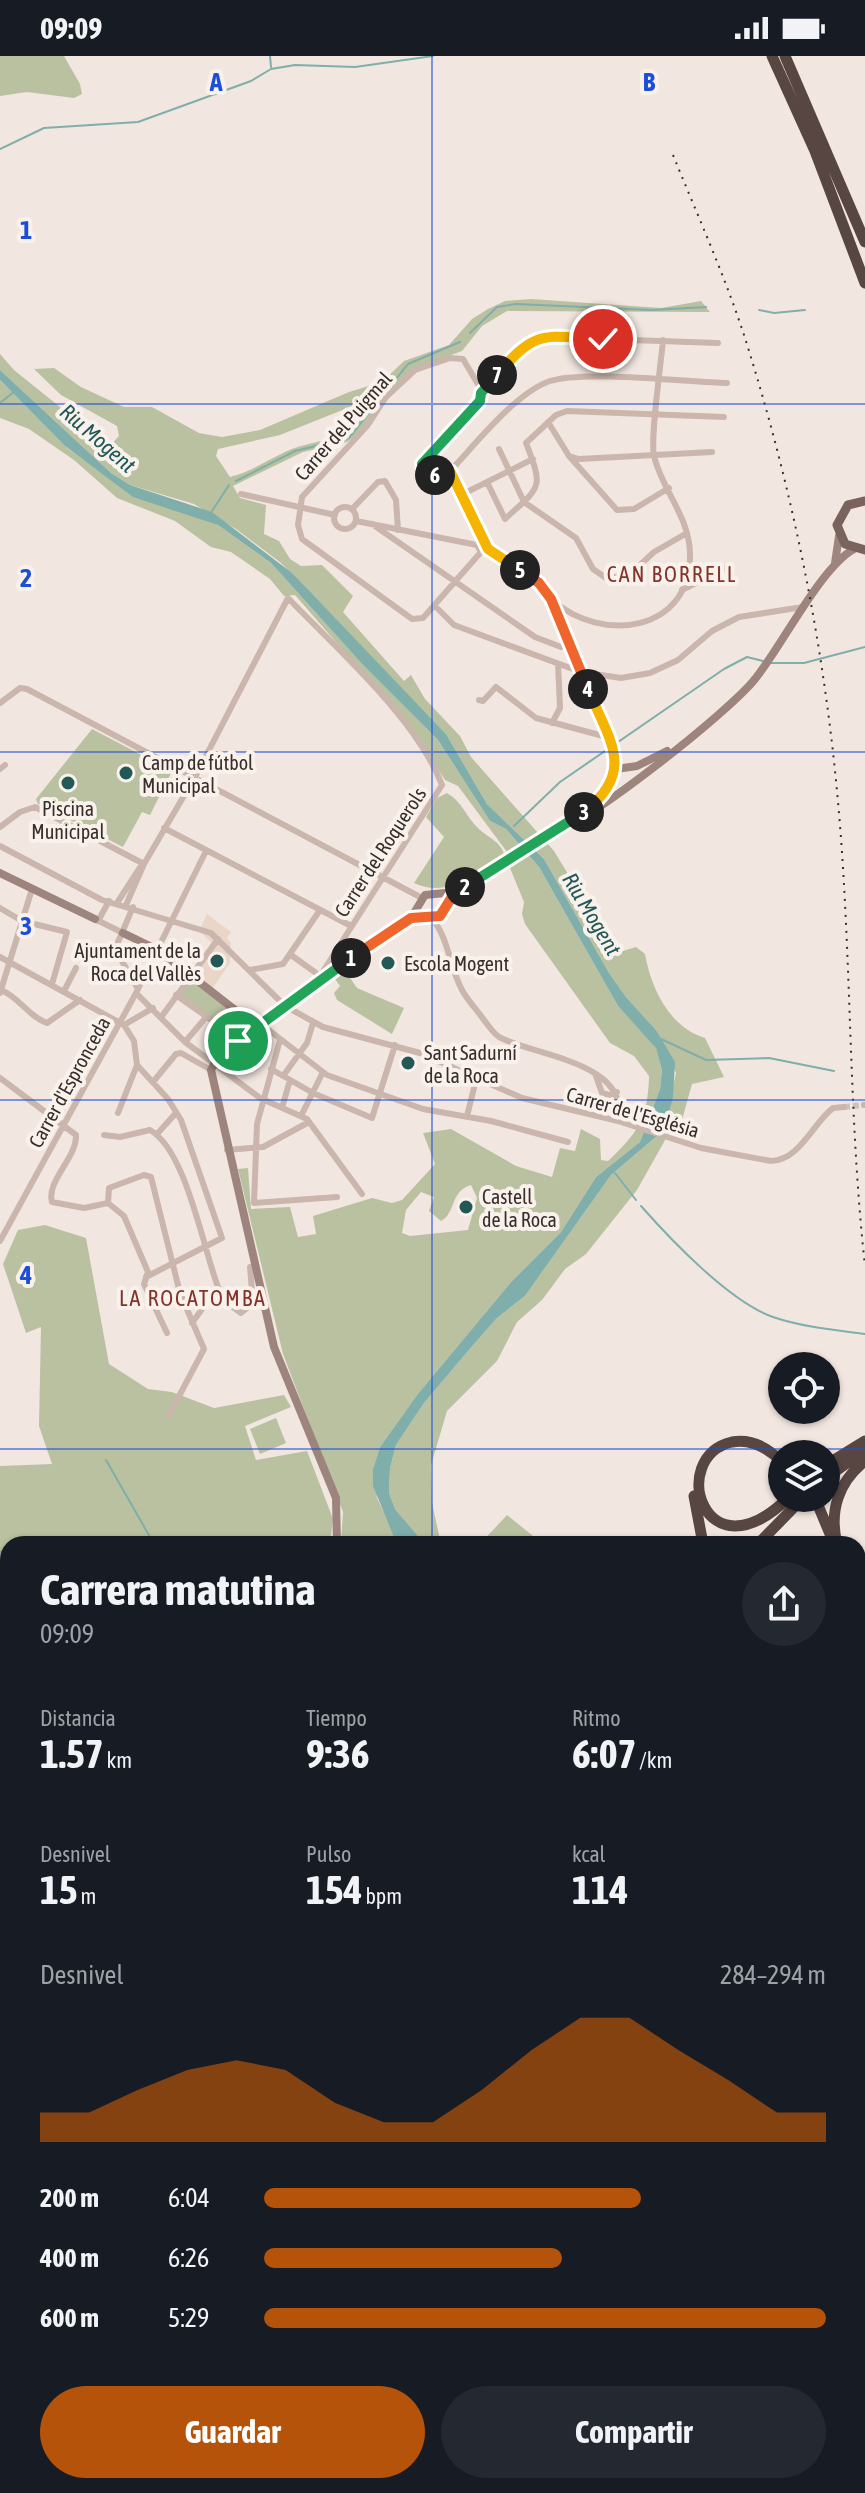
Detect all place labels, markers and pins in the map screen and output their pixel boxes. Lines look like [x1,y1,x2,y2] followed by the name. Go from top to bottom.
[569,305,637,373] pin
[477,355,517,395] pin: 7
[415,455,455,495] pin: 6
[500,550,540,590] pin: 5
[568,669,608,709] pin: 4
[142,751,254,797] place label: Camp de fútbol Municipal
[117,764,135,782] marker: Camp de fútbol Municipal
[59,774,77,792] marker: Piscina Municipal
[564,792,604,832] pin: 3
[31,797,105,843] place label: Piscina Municipal
[445,867,485,907] pin: 2
[331,938,371,978] pin: 1
[75,939,201,985] place label: Ajuntament de la Roca del Vallès
[208,952,226,970] marker: Ajuntament de la Roca del Vallès
[404,952,509,975] place label: Escola Mogent
[379,954,397,972] marker: Escola Mogent
[204,1007,272,1075] pin
[424,1041,517,1087] place label: Sant Sadurní de la Roca
[399,1054,417,1072] marker: Sant Sadurní de la Roca
[482,1185,557,1231] place label: Castell de la Roca
[457,1198,475,1216] marker: Castell de la Roca

